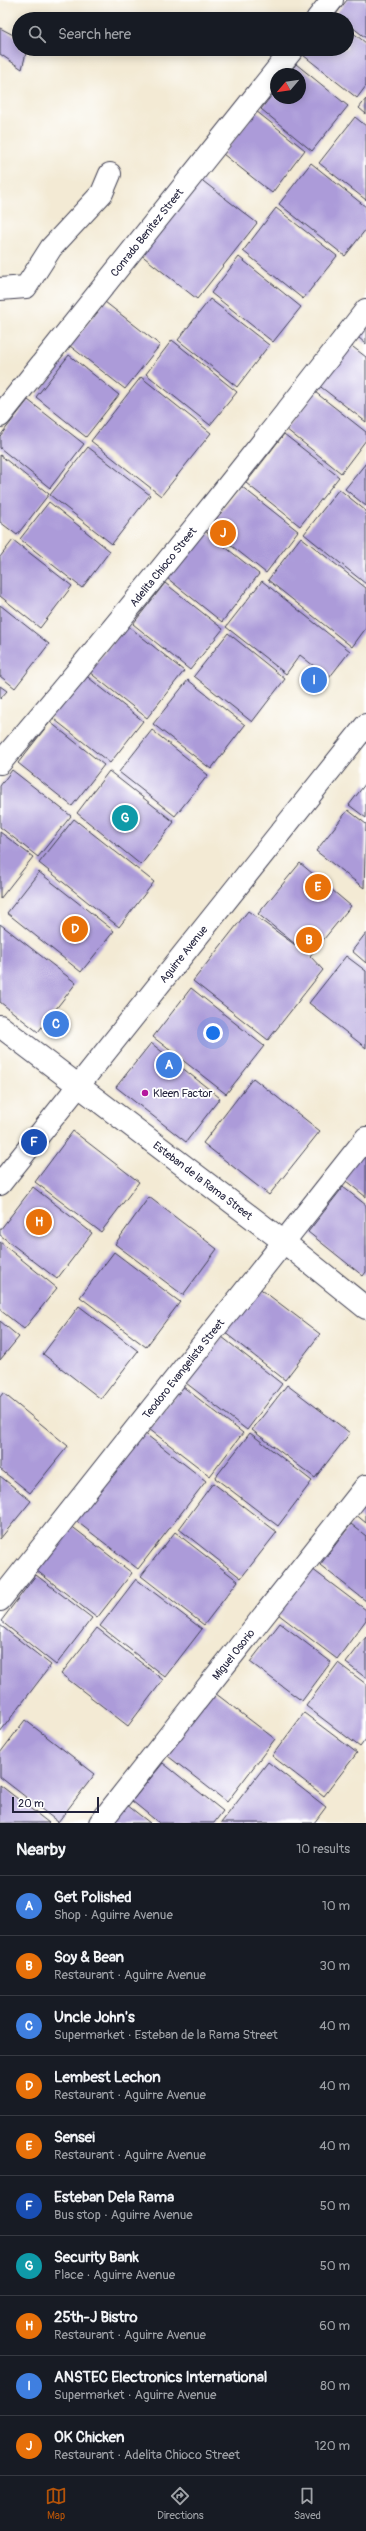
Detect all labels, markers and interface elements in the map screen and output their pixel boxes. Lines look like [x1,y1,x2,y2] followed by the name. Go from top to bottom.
[12,12,354,56] search box
[26,23,48,45] icon: search
[58,25,131,44] text: Search here
[270,68,306,104] north arrow
[108,186,186,279] street label: Conrado Benitez Street
[210,518,236,548] pin: J
[127,524,200,609] street label: Adelita Chioco Street
[301,665,327,695] pin: I
[112,803,138,833] pin: G
[305,872,331,902] pin: E
[62,914,88,944] pin: D
[157,923,211,986] street label: Aguirre Avenue
[296,925,322,955] pin: B
[43,1009,69,1039] pin: C
[203,1023,223,1043] your location
[156,1050,182,1080] pin: A
[153,1087,212,1100] place label: Kleen Factor
[140,1088,150,1098] marker: Kleen Factor
[21,1127,47,1157] pin: F
[150,1139,255,1223] street label: Esteban de la Rama Street
[26,1207,52,1237] pin: H
[140,1316,228,1422] street label: Teodoro Evangelista Street
[210,1626,258,1683] street label: Miguel Osorio
[12,1795,99,1814] scale bar
[18,1797,44,1810] text: 20 m
[16,1839,65,1860] text: Nearby
[296,1841,350,1857] text: 10 results
[54,1888,132,1907] text: Get Polished
[25,1898,33,1914] text: A
[322,1898,350,1914] text: 10 m
[54,1907,173,1923] text: Shop · Aguirre Avenue
[54,1948,124,1967] text: Soy & Bean
[25,1958,33,1974] text: B
[320,1958,350,1974] text: 30 m
[54,1967,206,1983] text: Restaurant · Aguirre Avenue
[54,2008,135,2027] text: Uncle John's
[25,2018,33,2034] text: C
[319,2018,350,2034] text: 40 m
[54,2027,278,2043] text: Supermarket · Esteban de la Rama Street
[54,2068,161,2087] text: Lembest Lechon
[25,2078,33,2094] text: D
[319,2078,350,2094] text: 40 m
[54,2087,206,2103] text: Restaurant · Aguirre Avenue
[54,2128,95,2147] text: Sensei
[26,2138,32,2154] text: E
[319,2138,350,2154] text: 40 m
[54,2147,206,2163] text: Restaurant · Aguirre Avenue
[54,2188,174,2207] text: Esteban Dela Rama
[25,2198,33,2214] text: F
[320,2198,350,2214] text: 50 m
[54,2207,193,2223] text: Bus stop · Aguirre Avenue
[54,2248,139,2267] text: Security Bank
[25,2258,33,2274] text: G
[320,2258,350,2274] text: 50 m
[54,2267,175,2283] text: Place · Aguirre Avenue
[54,2308,137,2327] text: 25th-J Bistro
[25,2318,33,2334] text: H
[319,2318,350,2334] text: 60 m
[54,2327,206,2343] text: Restaurant · Aguirre Avenue
[54,2368,267,2387] text: ANSTEC Electronics International
[27,2378,31,2394] text: I
[320,2378,350,2394] text: 80 m
[54,2387,217,2403] text: Supermarket · Aguirre Avenue
[54,2428,124,2447] text: OK Chicken
[26,2438,32,2454] text: J
[314,2438,350,2454] text: 120 m
[54,2447,240,2463] text: Restaurant · Adelita Chioco Street
[45,2485,67,2522] tab: Map
[157,2485,204,2522] tab: Directions
[294,2485,321,2522] tab: Saved

